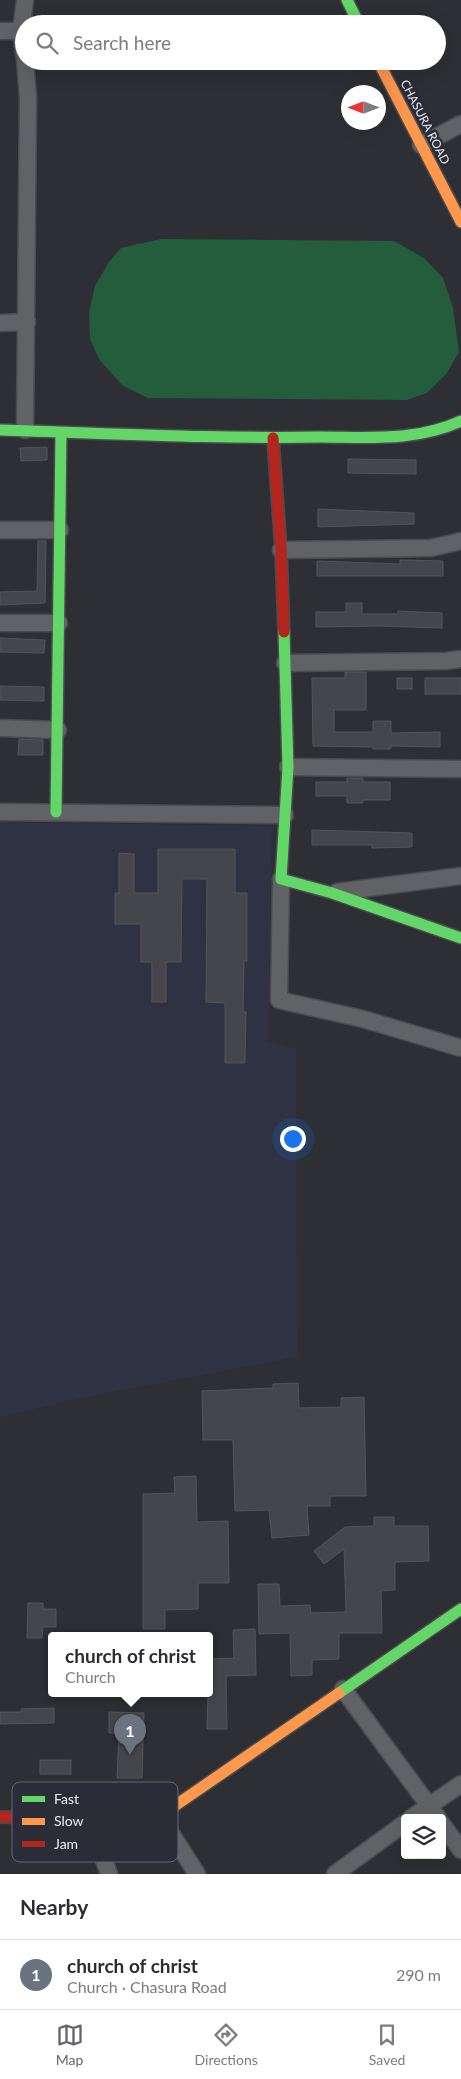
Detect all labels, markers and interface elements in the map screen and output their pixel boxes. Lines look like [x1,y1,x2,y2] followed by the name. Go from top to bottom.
[15,15,446,70] search box
[33,29,61,57] icon: search
[73,31,171,54] text: Search here
[398,77,453,167] street label: CHASURA ROAD
[341,85,386,130] north arrow
[280,1126,306,1152] your location
[48,1632,213,1697] popup
[65,1644,196,1667] text: church of christ
[65,1667,116,1686] text: Church
[114,1714,146,1755] pin: 1
[12,1782,178,1862] legend
[54,1790,79,1807] text: Fast
[54,1812,84,1829] text: Slow
[401,1814,446,1859] map controls
[401,1814,446,1859] button: layers
[54,1835,78,1852] text: Jam
[20,1894,88,1919] text: Nearby
[67,1954,198,1977] text: church of christ
[31,1965,41,1984] text: 1
[396,1965,441,1984] text: 290 m
[67,1977,227,1996] text: Church · Chasura Road
[56,2021,84,2068] tab: Map
[195,2021,258,2068] tab: Directions
[369,2021,405,2068] tab: Saved

